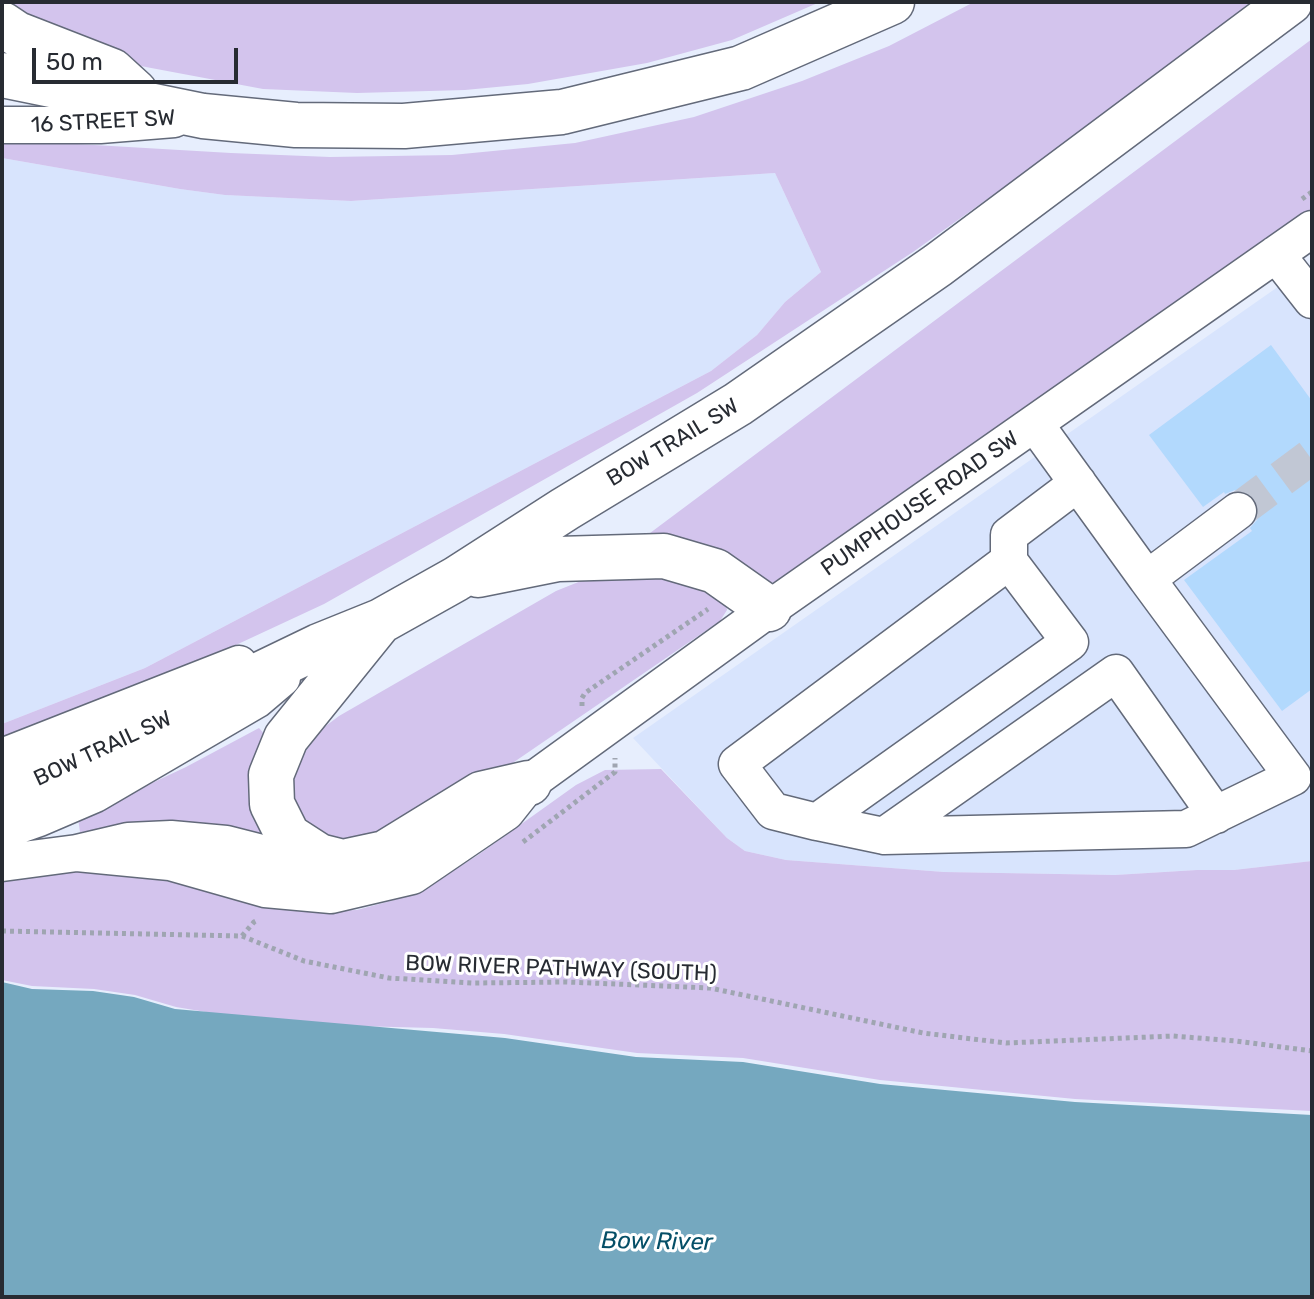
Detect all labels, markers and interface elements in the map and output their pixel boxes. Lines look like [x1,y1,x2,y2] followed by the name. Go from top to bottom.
[36,32,242,82] scale bar
[46,48,103,76] text: 50 m
[30,105,176,139] street label: 16 STREET SW
[602,393,744,493] street label: BOW TRAIL SW
[816,426,1024,582] street label: PUMPHOUSE ROAD SW
[30,706,176,792] street label: BOW TRAIL SW
[405,950,717,988] street label: BOW RIVER PATHWAY (SOUTH)
[601,1227,713,1257] water label: Bow River

